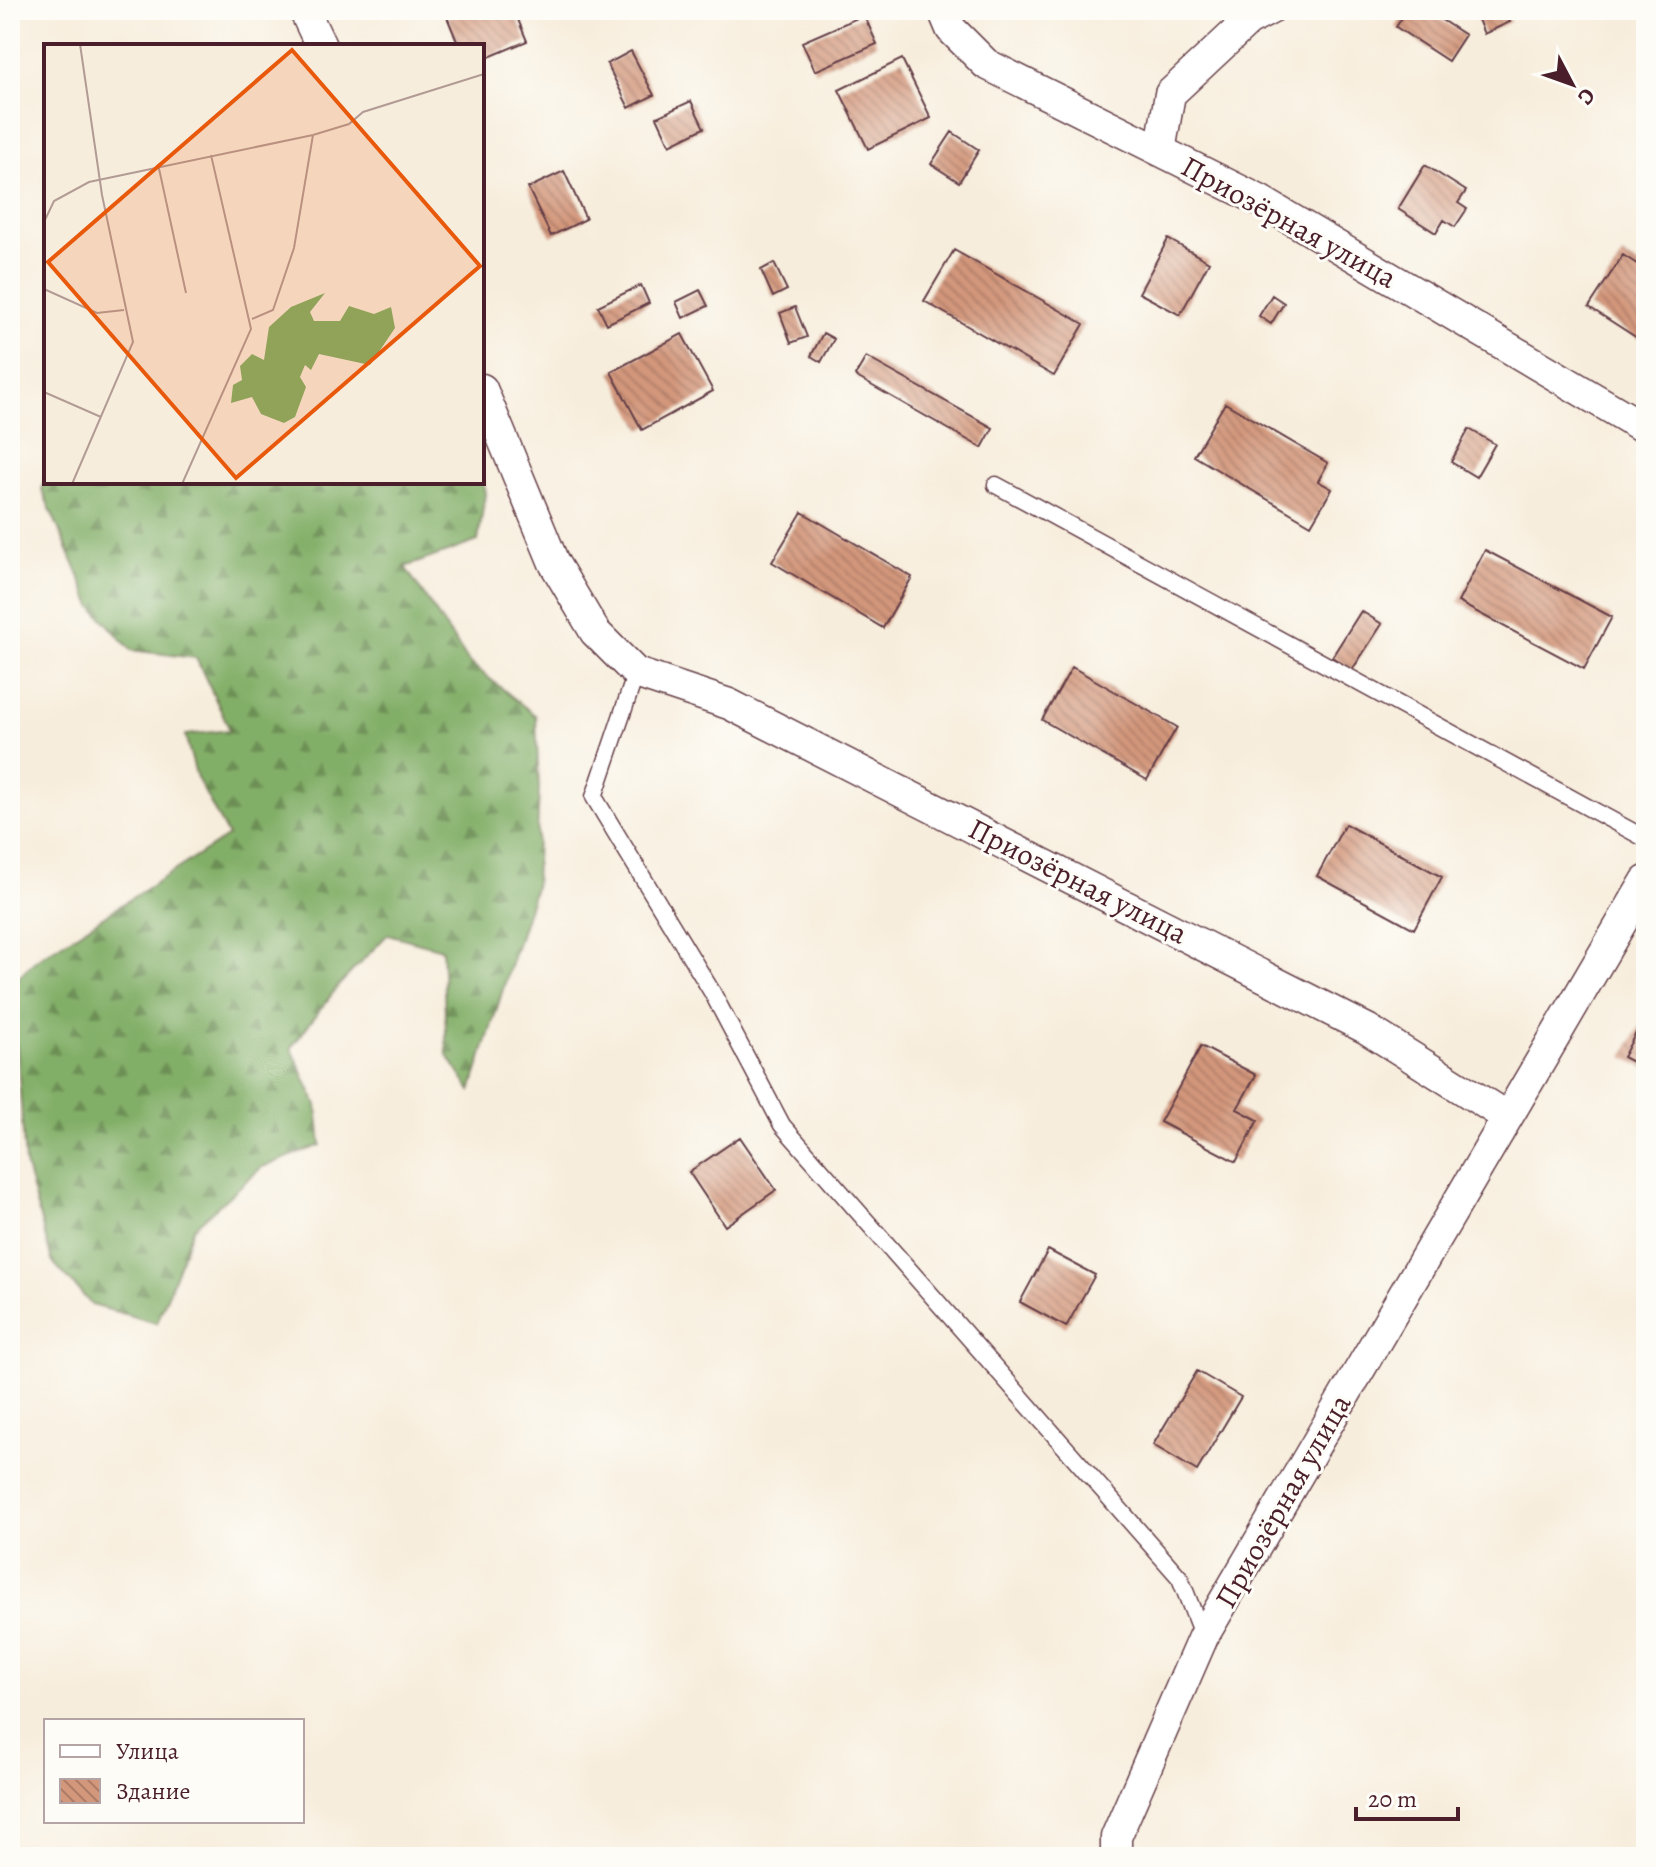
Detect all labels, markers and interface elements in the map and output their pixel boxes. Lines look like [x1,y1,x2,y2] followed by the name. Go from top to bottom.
[44,44,484,484] inset map
[1532,44,1612,124] north arrow
[1571,82,1602,111] text: С
[1174,146,1404,298] street label: Приозёрная улица
[962,809,1194,953] street label: Приозёрная улица
[1206,1387,1361,1615] street label: Приозёрная улица
[44,1719,304,1823] legend
[116,1735,179,1767] text: Улица
[1356,1771,1458,1821] scale bar
[116,1775,191,1807] text: Здание
[1368,1783,1417,1815] text: 20 m

